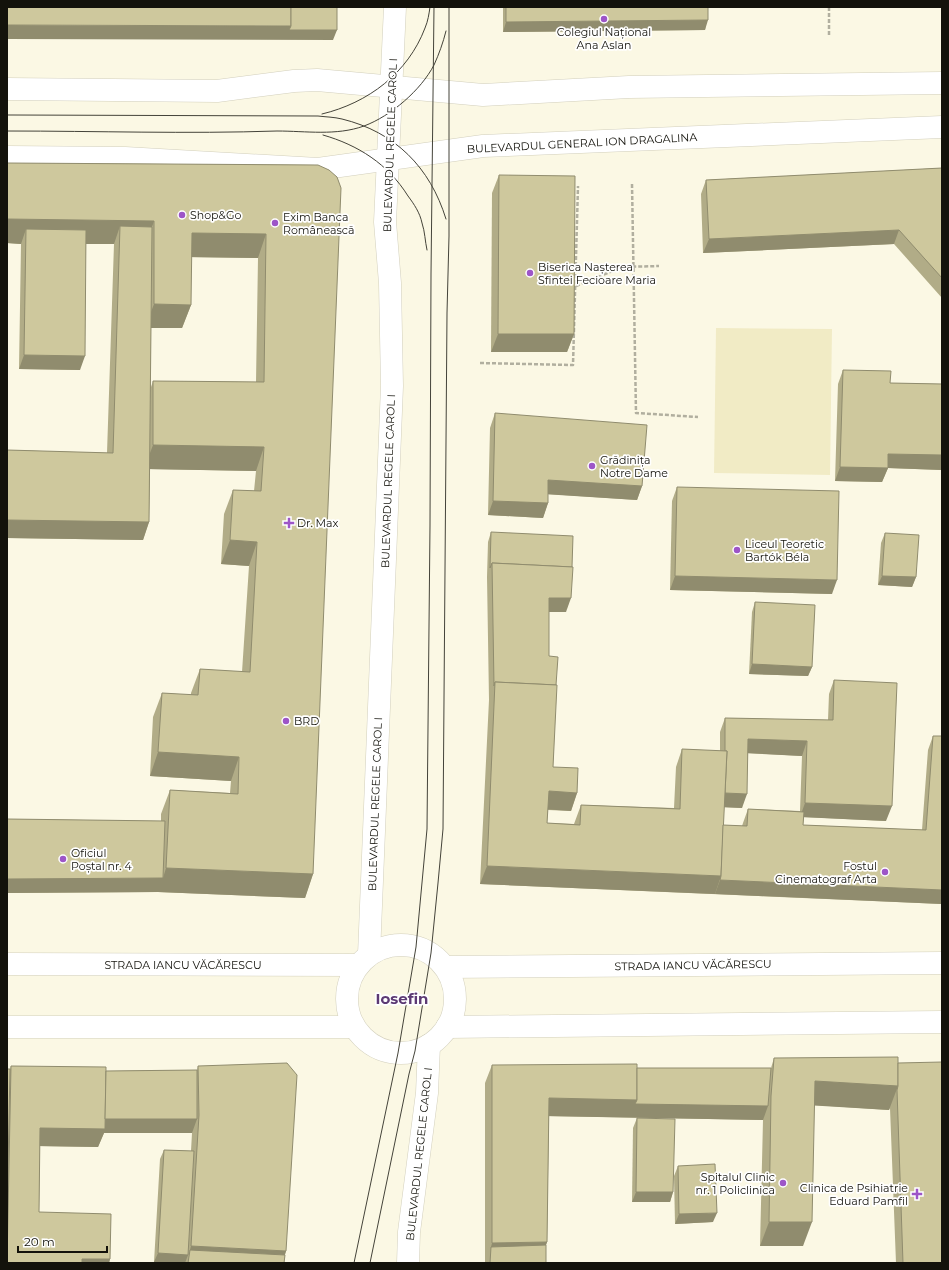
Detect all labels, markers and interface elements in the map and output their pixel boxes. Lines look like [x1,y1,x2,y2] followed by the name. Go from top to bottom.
[599,14,609,24] marker: Colegiul Național Ana Aslan
[557,25,651,52] place label: Colegiul Național Ana Aslan
[380,58,400,232] street label: BULEVARDUL REGELE CAROL I
[466,130,698,156] street label: BULEVARDUL GENERAL ION DRAGALINA
[190,208,241,222] place label: Shop&Go
[177,210,187,220] marker: Shop&Go
[283,210,354,237] place label: Exim Banca Românească
[270,218,280,228] marker: Exim Banca Românească
[538,260,656,287] place label: Biserica Nașterea Sfintei Fecioare Maria
[525,268,535,278] marker: Biserica Nașterea Sfintei Fecioare Maria
[378,394,398,568] street label: BULEVARDUL REGELE CAROL I
[600,453,668,480] place label: Grădinița Notre Dame
[587,461,597,471] marker: Grădinița Notre Dame
[297,516,339,530] place label: Dr. Max
[284,518,294,528] marker: Dr. Max
[745,537,824,564] place label: Liceul Teoretic Bartók Béla
[732,545,742,555] marker: Liceul Teoretic Bartók Béla
[294,714,319,728] place label: BRD
[281,716,291,726] marker: BRD
[365,717,385,891] street label: BULEVARDUL REGELE CAROL I
[71,846,133,873] place label: Oficiul Poștal nr. 4
[58,854,68,864] marker: Oficiul Poștal nr. 4
[775,859,877,886] place label: Fostul Cinematograf Arta
[880,867,890,877] marker: Fostul Cinematograf Arta
[614,957,772,973] street label: STRADA IANCU VĂCĂRESCU
[104,958,262,972] street label: STRADA IANCU VĂCĂRESCU
[376,989,428,1008] district label: Iosefin
[403,1067,435,1241] street label: BULEVARDUL REGELE CAROL I
[696,1170,775,1197] place label: Spitalul Clinic nr. 1 Policlinica
[778,1178,788,1188] marker: Spitalul Clinic nr. 1 Policlinica
[800,1181,908,1208] place label: Clinica de Psihiatrie Eduard Pamfil
[911,1188,923,1200] marker: Clinica de Psihiatrie Eduard Pamfil
[18,1228,107,1254] scale bar
[24,1234,55,1249] text: 20 m

